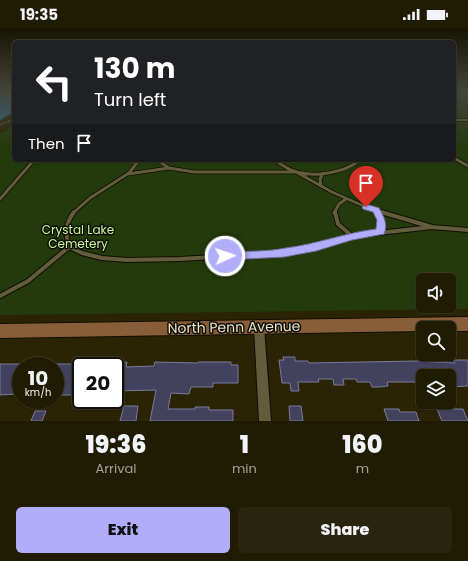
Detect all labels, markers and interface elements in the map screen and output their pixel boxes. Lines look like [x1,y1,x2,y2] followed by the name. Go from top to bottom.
[20,4,58,25] text: 19:35
[94,49,175,88] text: 130 m
[28,56,80,108] icon: left
[94,87,166,112] text: Turn left
[73,132,95,154] icon: arrive
[28,133,65,154] text: Then
[349,166,383,207] pin
[355,172,377,194] icon: arrive
[42,221,114,252] park label: Crystal Lake Cemetery
[204,235,246,277] position arrow
[416,273,456,409] map controls
[416,273,456,313] button: sound
[167,316,301,338] street label: North Penn Avenue
[416,321,456,361] button: search
[72,357,124,409] speed limit sign: 20
[28,364,48,392] text: 10
[416,369,456,409] button: layers
[25,385,51,400] text: km/h
[85,428,146,461] text: 19:36
[240,428,249,461] text: 1
[342,428,383,461] text: 160
[95,459,136,478] text: Arrival
[232,459,257,478] text: min
[356,459,369,478] text: m
[16,507,230,553] button: Exit
[238,507,452,553] button: Share

